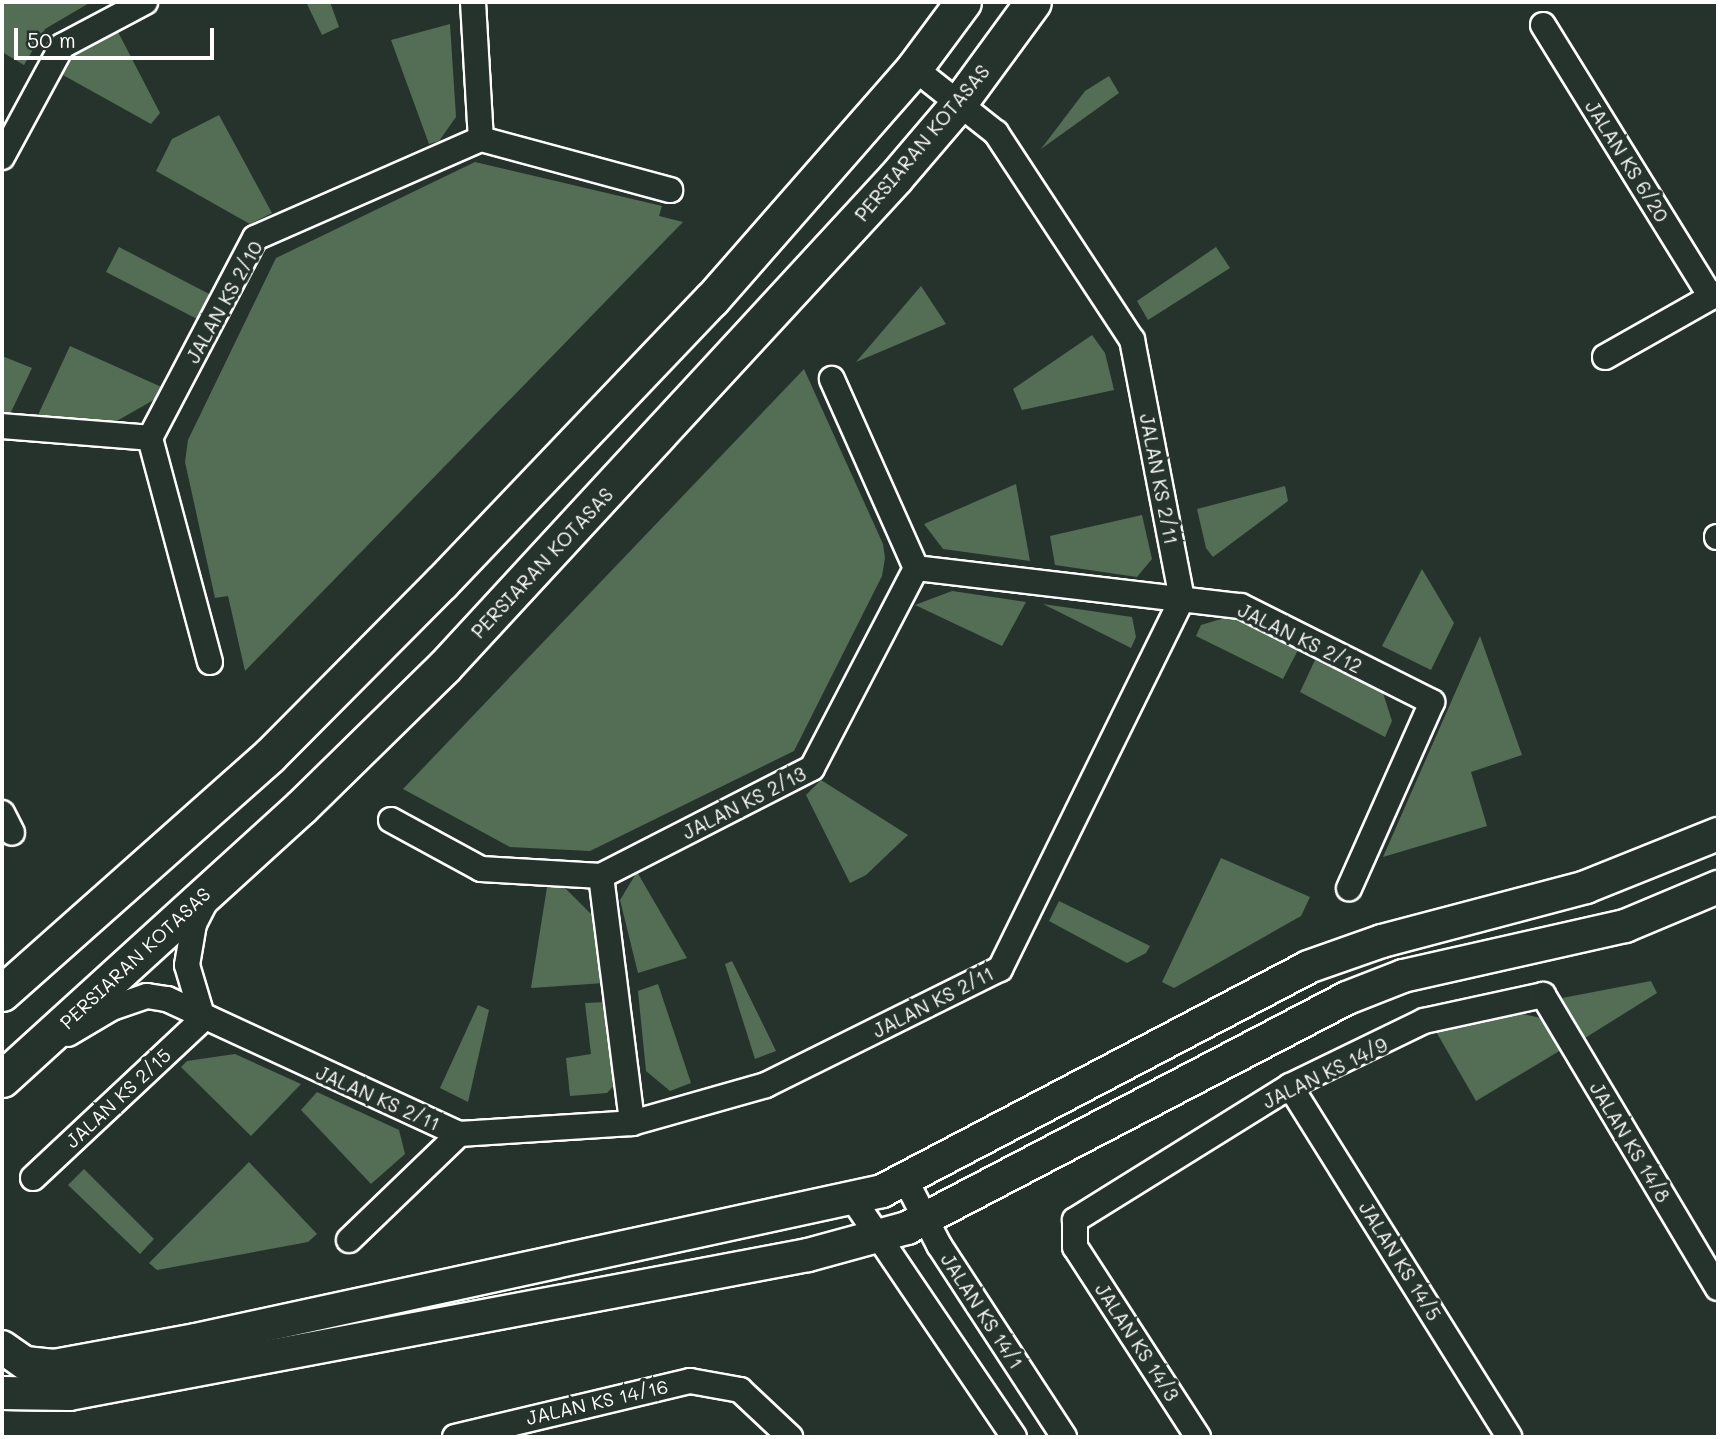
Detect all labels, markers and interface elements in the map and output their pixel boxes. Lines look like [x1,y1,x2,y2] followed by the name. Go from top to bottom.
[18,14,217,58] scale bar
[27,26,76,53] text: 50 m
[850,60,994,226] street label: PERSIARAN KOTASAS
[1581,96,1673,226] street label: JALAN KS 6/20
[181,237,267,367] street label: JALAN KS 2/10
[1135,412,1183,546] street label: JALAN KS 2/11
[466,483,618,643] street label: PERSIARAN KOTASAS
[1234,598,1366,678] street label: JALAN KS 2/12
[679,762,809,844] street label: JALAN KS 2/13
[55,882,215,1034] street label: PERSIARAN KOTASAS
[869,962,997,1042] street label: JALAN KS 2/11
[1259,1033,1391,1113] street label: JALAN KS 14/9
[61,1044,175,1152] street label: JALAN KS 2/15
[313,1061,443,1135] street label: JALAN KS 2/11
[1585,1078,1675,1206] street label: JALAN KS 14/8
[1354,1197,1446,1325] street label: JALAN KS 14/5
[936,1249,1028,1373] street label: JALAN KS 14/1
[1090,1279,1184,1405] street label: JALAN KS 14/3
[524,1375,670,1429] street label: JALAN KS 14/16

